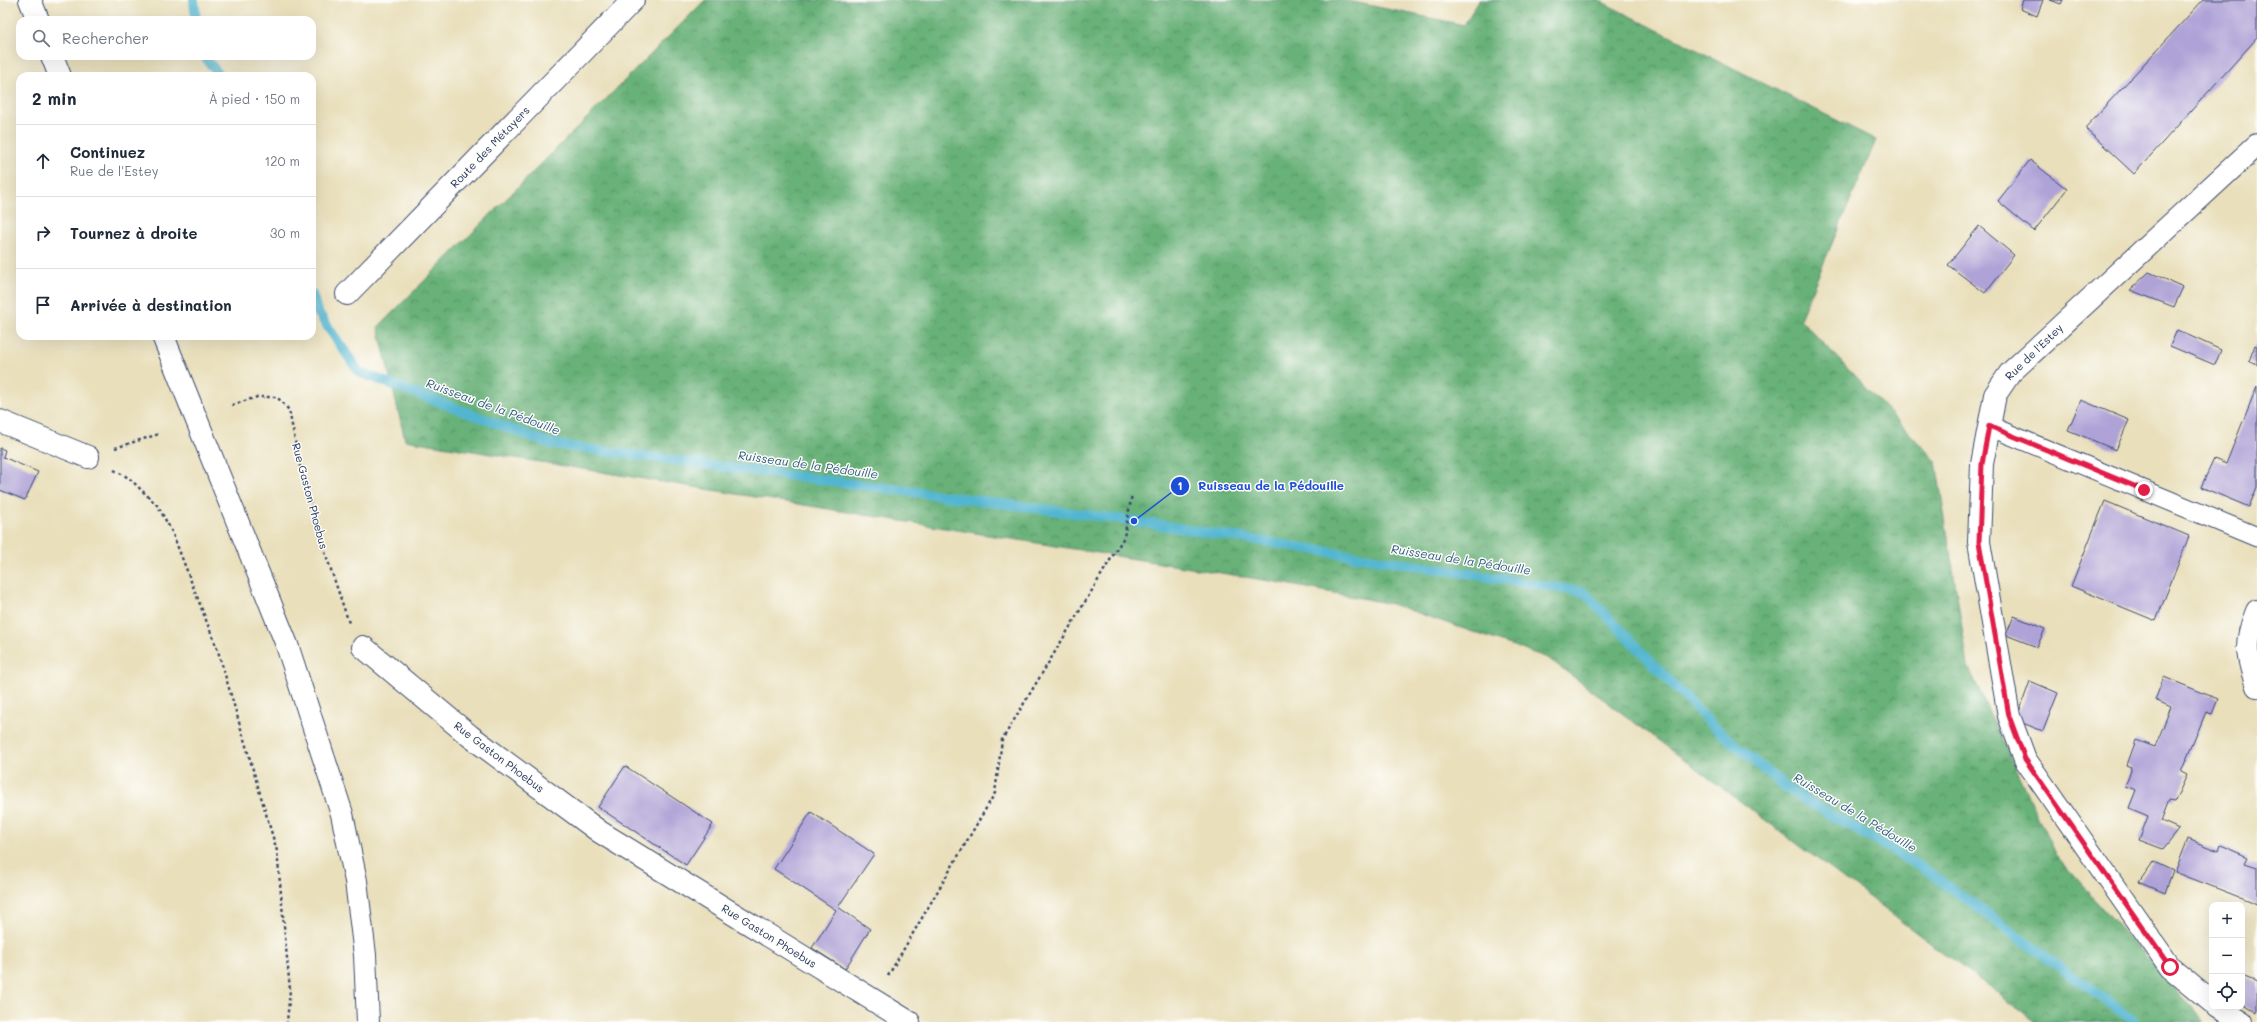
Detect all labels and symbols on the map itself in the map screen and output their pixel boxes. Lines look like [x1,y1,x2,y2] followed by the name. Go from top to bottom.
[447,103,533,191] street label: Route des Métayers
[2001,320,2066,383] street label: Rue de l'Estey
[424,374,562,438] water label: Ruisseau de la Pédouille
[289,441,332,551] street label: Rue Gaston Phoebus
[737,446,879,482] water label: Ruisseau de la Pédouille
[1170,474,1351,498] callout: Ruisseau de la Pédouille
[1177,477,1183,493] text: 1
[1198,477,1344,493] text: Ruisseau de la Pédouille
[2135,481,2153,499] route end
[1390,540,1532,578] water label: Ruisseau de la Pédouille
[451,718,547,795] street label: Rue Gaston Phoebus
[1791,769,1920,855] water label: Ruisseau de la Pédouille
[719,900,820,971] street label: Rue Gaston Phoebus
[2161,958,2179,976] route start

